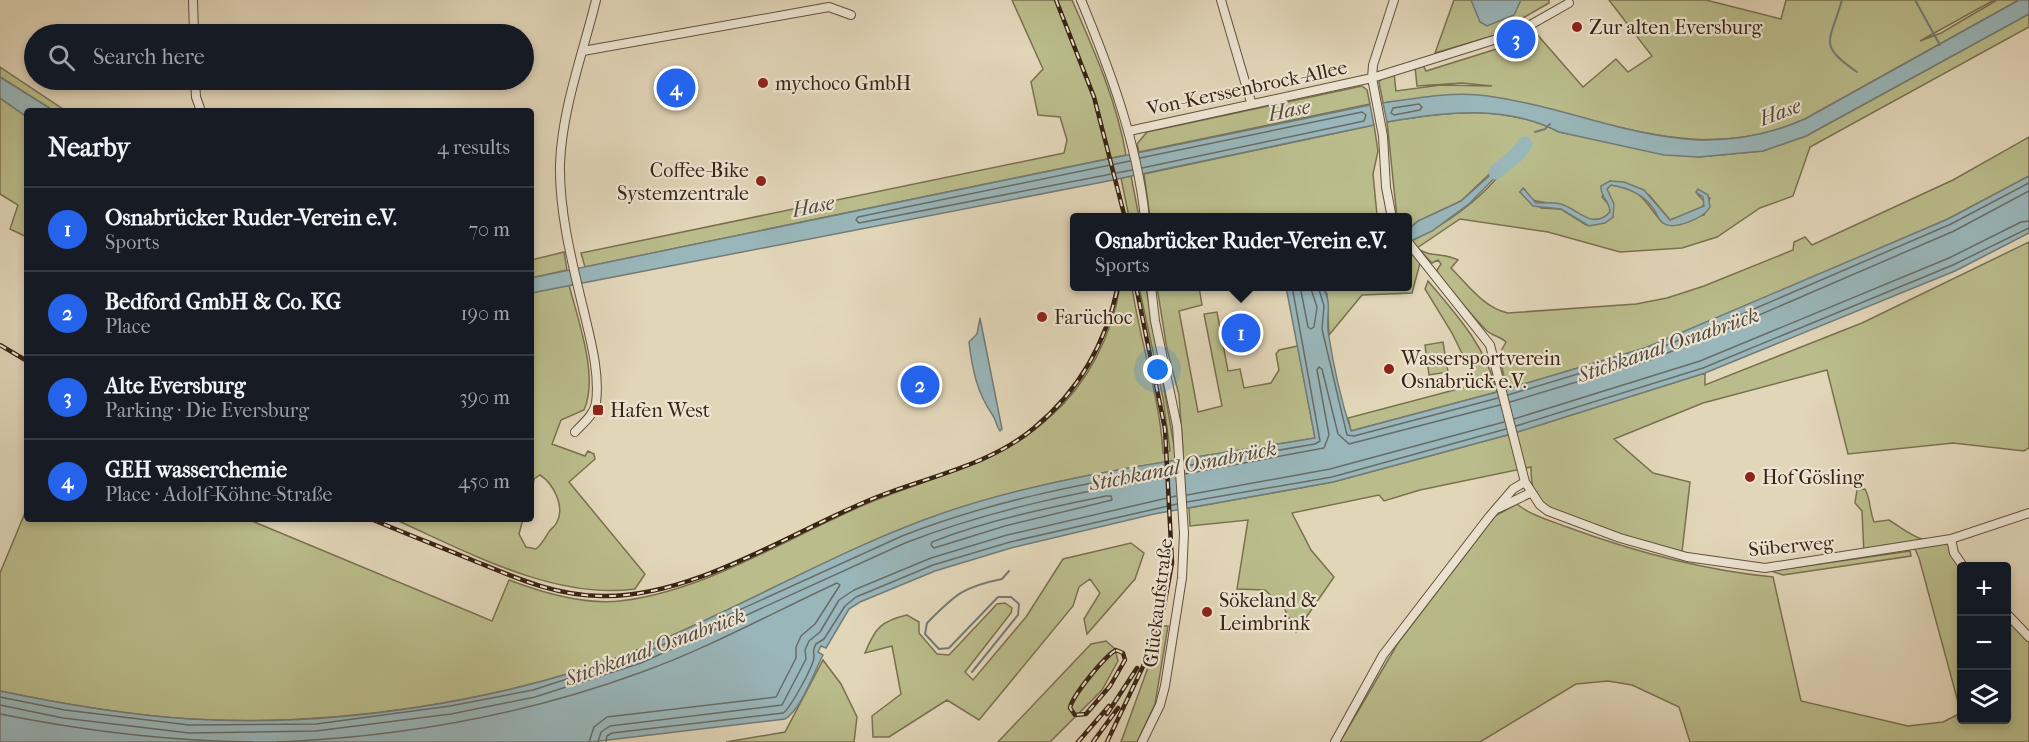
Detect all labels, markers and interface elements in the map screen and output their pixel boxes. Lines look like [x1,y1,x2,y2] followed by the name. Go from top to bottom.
[1496,16,1536,62] pin: 3
[1589,16,1763,39] place label: Zur alten Eversburg
[1570,20,1584,34] marker: Zur alten Eversburg
[24,24,534,90] search box
[45,41,78,74] icon: search
[93,44,205,70] text: Search here
[1144,56,1349,121] street label: Von-Kerssenbrock-Allee
[656,66,696,110] pin: 4
[775,72,912,95] place label: mychoco GmbH
[756,76,770,90] marker: mychoco GmbH
[1755,93,1804,131] water label: Hase
[1265,94,1312,126] water label: Hase
[48,132,130,163] text: Nearby
[437,136,510,159] text: 4 results
[617,159,749,205] place label: Coffee-Bike Systemzentrale
[754,174,768,188] marker: Coffee-Bike Systemzentrale
[789,190,836,222] water label: Hase
[105,205,397,231] text: Osnabrücker Ruder-Verein e.V.
[1070,213,1412,291] popup
[64,218,71,241] text: 1
[468,218,510,241] text: 70 m
[1095,228,1387,254] text: Osnabrücker Ruder-Verein e.V.
[105,231,159,254] text: Sports
[1095,254,1149,277] text: Sports
[105,289,341,315] text: Bedford GmbH & Co. KG
[62,302,73,325] text: 2
[460,302,510,325] text: 190 m
[1573,303,1762,388] water label: Stichkanal Osnabrück
[1054,306,1133,329] place label: Farüchoc
[1035,310,1049,324] marker: Farüchoc
[1222,310,1260,356] pin: 1
[105,315,151,338] text: Place
[1400,347,1561,393] place label: Wassersportverein Osnabrück e.V.
[1143,355,1172,384] your location
[900,362,940,408] pin: 2
[1382,362,1396,376] marker: Wassersportverein Osnabrück e.V.
[105,373,246,399] text: Alte Eversburg
[63,386,72,409] text: 3
[459,386,510,409] text: 390 m
[105,399,309,422] text: Parking · Die Eversburg
[610,399,710,422] place label: Hafen West
[591,403,605,417] marker: Hafen West
[1086,436,1279,496] water label: Stichkanal Osnabrück
[105,457,287,483] text: GEH wasserchemie
[1762,466,1864,489] place label: Hof Gösling
[62,470,73,493] text: 4
[458,470,510,493] text: 450 m
[1743,470,1757,484] marker: Hof Gösling
[105,483,332,506] text: Place · Adolf-Köhne-Straße
[1747,531,1835,561] street label: Süberweg
[1139,537,1177,669] street label: Glückaufstraße
[1957,562,2011,724] map controls
[1957,562,2011,616] button: +
[1219,589,1317,635] place label: Sökeland & Leimbrink
[560,603,749,691] water label: Stichkanal Osnabrück
[1200,605,1214,619] marker: Sökeland & Leimbrink
[1957,616,2011,670] button: −
[1957,670,2011,724] button: layers

